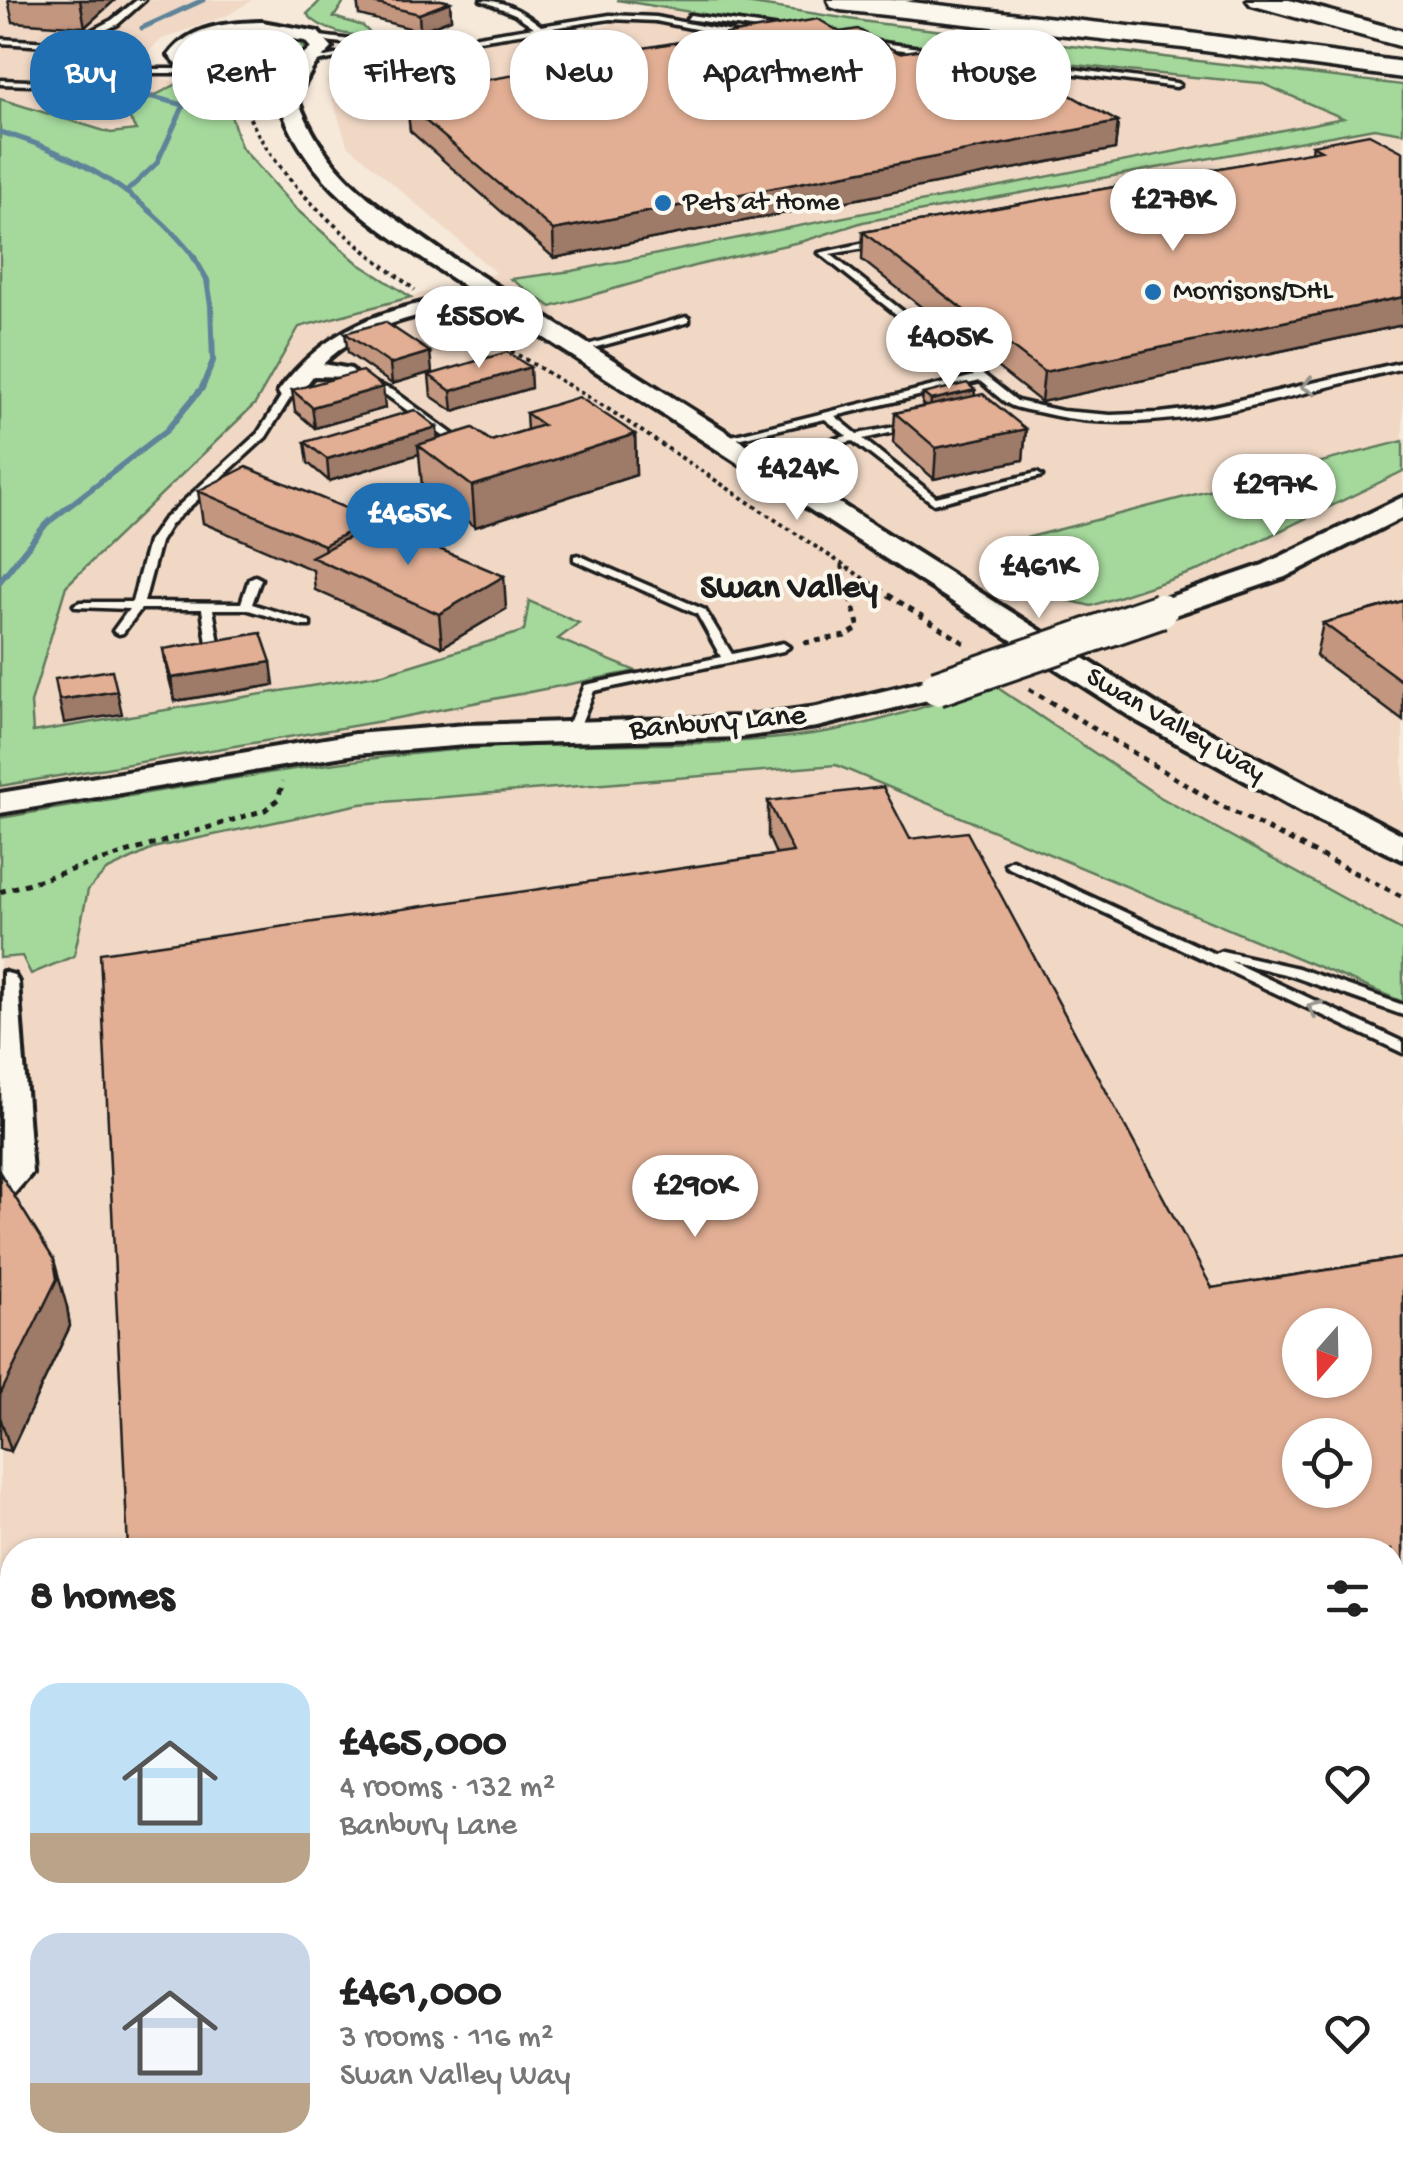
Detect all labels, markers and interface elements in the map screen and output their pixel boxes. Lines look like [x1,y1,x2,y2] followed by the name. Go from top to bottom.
[30,30,152,120] chip: Buy
[172,30,309,120] chip: Rent
[329,30,490,120] chip: Filters
[510,30,648,120] chip: New
[668,30,896,120] chip: Apartment
[916,30,1071,120] chip: House
[1103,169,1243,254] pin: £278K
[1132,182,1214,220] text: £278K
[682,187,840,220] place label: Pets at Home
[652,192,674,214] marker: Pets at Home
[1173,276,1334,309] place label: Morrisons/DHL
[1142,281,1164,303] marker: Morrisons/DHL
[409,286,549,371] pin: £550K
[437,299,521,337] text: £550K
[879,307,1019,392] pin: £405K
[908,320,990,358] text: £405K
[1300,375,1317,396] one-way arrow
[727,438,867,523] pin: £424K
[758,451,836,489] text: £424K
[1204,454,1344,539] pin: £297K
[1234,467,1314,505] text: £297K
[338,483,478,568] pin: £465K
[368,496,448,534] text: £465K
[969,536,1109,621] pin: £461K
[1001,549,1077,587] text: £461K
[700,569,878,610] district label: Swan Valley
[1079,661,1271,791] street label: Swan Valley Way
[627,697,808,751] street label: Banbury Lane
[1306,1000,1324,1020] one-way arrow
[625,1155,765,1240] pin: £290K
[654,1168,736,1206] text: £290K
[1282,1308,1372,1398] north arrow
[1282,1308,1372,1508] map controls
[1282,1418,1372,1508] button: locate
[1320,1571,1375,1626] icon: filters
[30,1574,174,1623] text: 8 homes
[340,1721,507,1770] text: £465,000
[110,1723,230,1843] icon: home
[1320,1756,1375,1811] icon: heart
[340,1770,555,1808] text: 4 rooms · 132 m²
[340,1808,517,1846] text: Banbury Lane
[340,1971,502,2020] text: £461,000
[110,1973,230,2093] icon: home
[1320,2006,1375,2061] icon: heart
[340,2020,553,2058] text: 3 rooms · 116 m²
[340,2058,570,2096] text: Swan Valley Way

